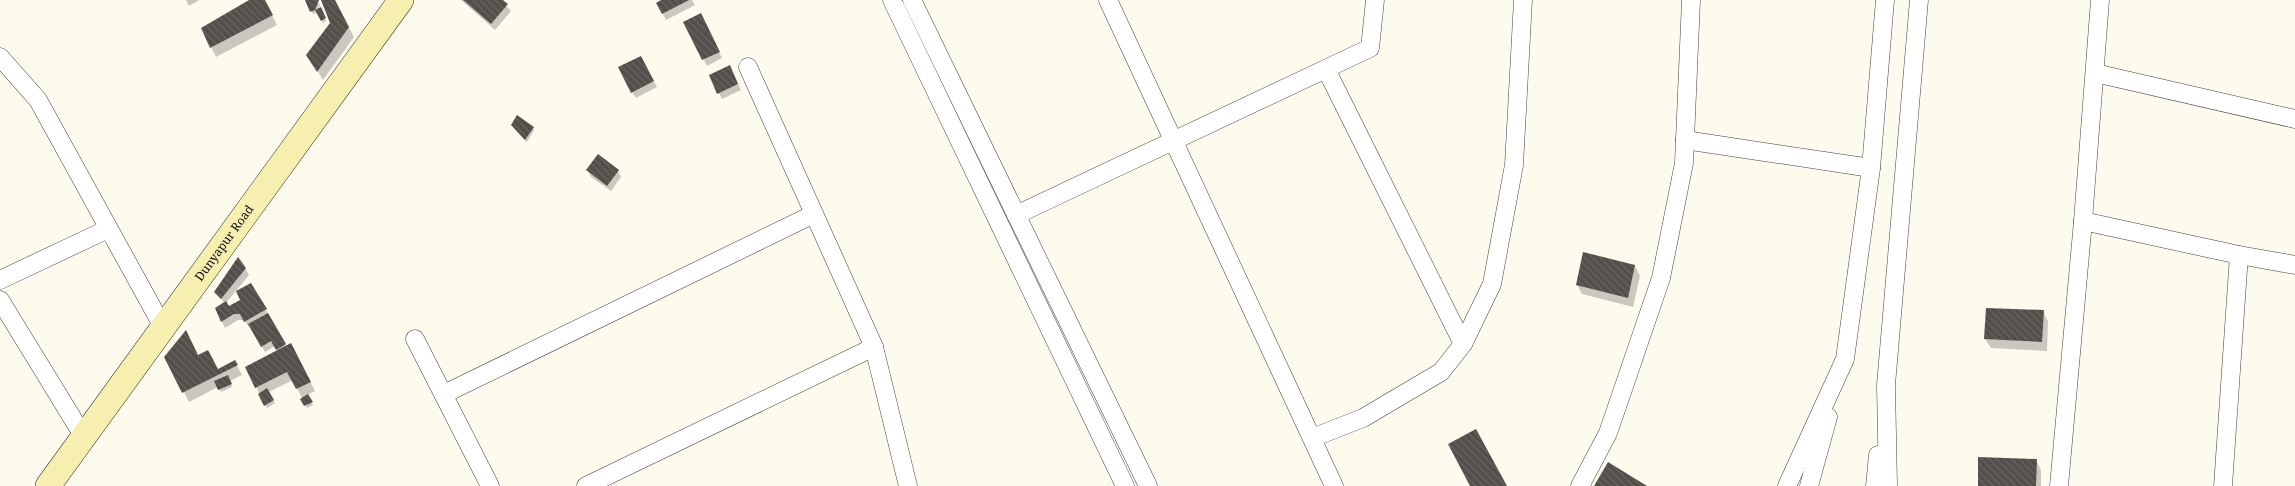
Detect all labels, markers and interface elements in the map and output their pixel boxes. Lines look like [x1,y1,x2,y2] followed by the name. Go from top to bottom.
[191,201,258,284] street label: Dunyapur Road

